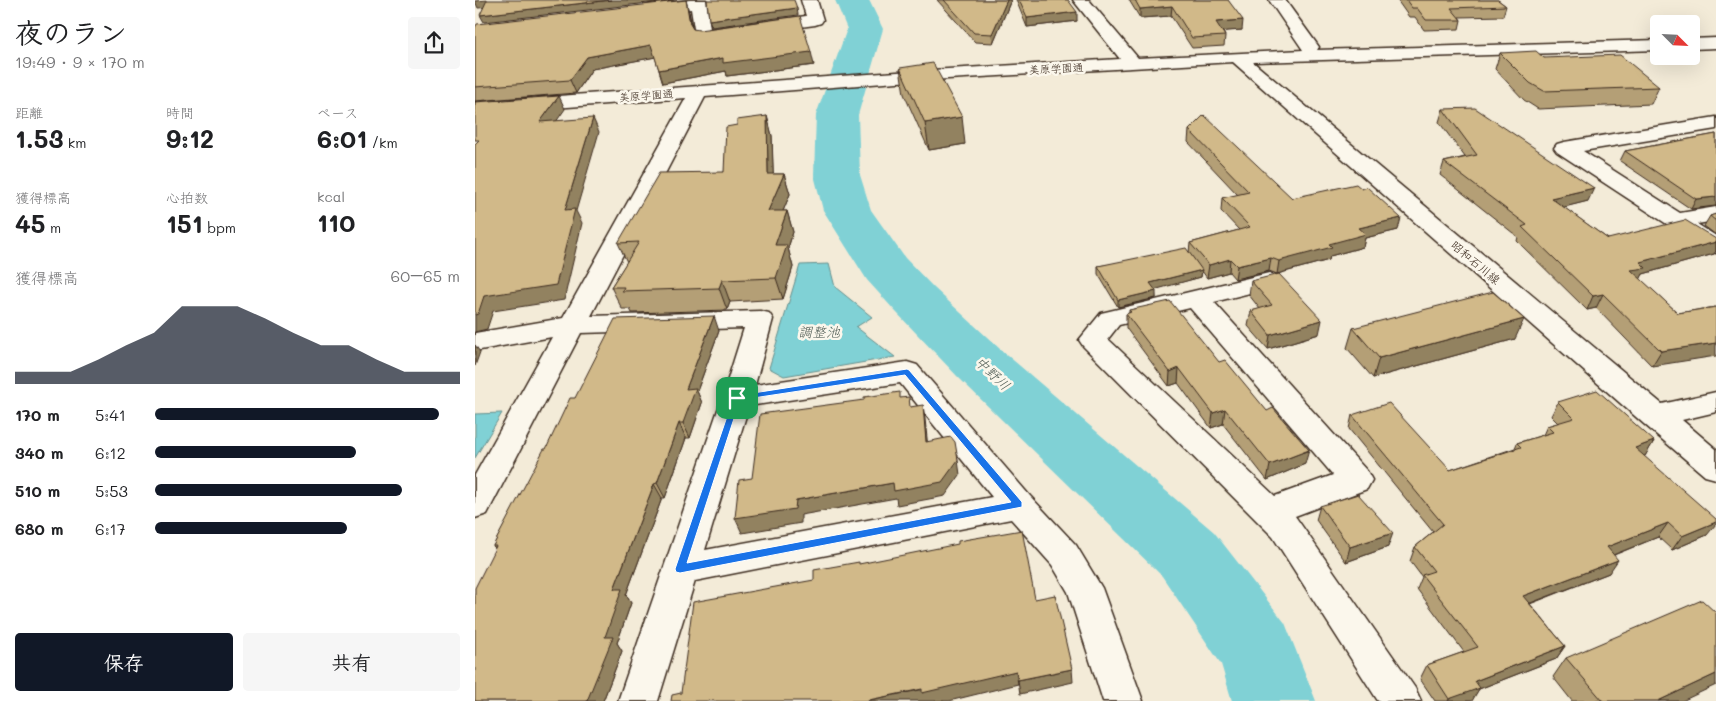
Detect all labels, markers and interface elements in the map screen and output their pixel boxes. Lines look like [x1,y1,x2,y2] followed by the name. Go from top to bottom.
[15,14,127,50] text: 夜のラン
[1650,15,1700,65] north arrow
[1650,15,1700,65] map controls
[408,17,460,69] button: share
[15,51,145,72] text: 19:49 · 9 × 170 m
[1028,59,1084,77] street label: 美原学園通
[618,86,674,104] street label: 美原学園通
[15,103,43,122] text: 距離
[166,103,194,122] text: 時間
[317,103,358,122] text: ペース
[15,122,63,154] text: 1.53
[166,122,214,154] text: 9:12
[317,122,367,154] text: 6:01
[63,133,86,152] text: km
[367,133,398,152] text: /km
[317,187,345,206] text: kcal
[15,188,71,207] text: 獲得標高
[166,188,208,207] text: 心拍数
[317,206,355,238] text: 110
[15,207,45,239] text: 45
[166,207,203,239] text: 151
[45,218,61,237] text: m
[203,218,236,237] text: bpm
[1448,237,1504,287] street label: 昭和石川線
[390,265,460,286] text: 60–65 m
[15,267,79,288] text: 獲得標高
[798,322,841,341] water label: 調整池
[971,352,1015,394] water label: 中野川
[716,377,758,419] pin
[723,384,751,412] icon: arrive
[15,404,60,425] text: 170 m
[95,404,126,425] text: 5:41
[15,442,64,463] text: 340 m
[95,442,126,463] text: 6:12
[15,480,60,501] text: 510 m
[95,480,128,501] text: 5:53
[15,518,63,539] text: 680 m
[95,518,126,539] text: 6:17
[15,633,233,691] button: 保存
[243,633,460,691] button: 共有

